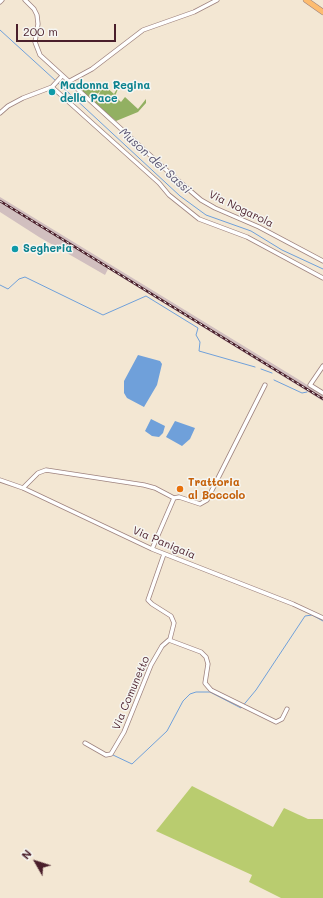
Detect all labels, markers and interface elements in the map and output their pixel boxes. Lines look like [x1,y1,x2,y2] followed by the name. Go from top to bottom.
[18,16,118,42] scale bar
[23,23,58,39] text: 200 m
[60,79,150,105] place label: Madonna Regina della Pace
[47,87,57,97] marker: Madonna Regina della Pace
[116,125,194,197] water label: Muson dei Sassi
[206,188,276,230] street label: Via Nogarola
[23,242,72,256] place label: Segheria
[10,244,20,254] marker: Segheria
[188,476,245,502] place label: Trattoria al Boccolo
[175,484,185,494] marker: Trattoria al Boccolo
[130,524,198,562] street label: Via Panigaia
[109,654,153,732] street label: Via Comunetto
[16,842,56,882] north arrow
[18,846,35,862] text: N

